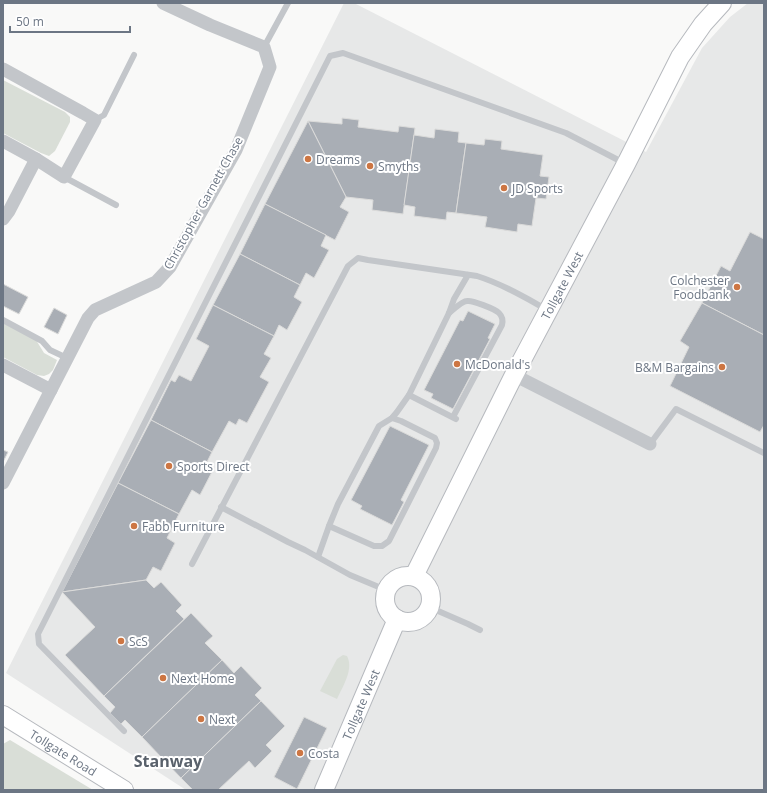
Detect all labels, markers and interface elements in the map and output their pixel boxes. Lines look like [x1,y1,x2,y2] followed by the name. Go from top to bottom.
[10,8,130,34] scale bar
[16,13,44,30] text: 50 m
[159,133,247,273] street label: Christopher Garnett Chase
[316,151,360,168] place label: Dreams
[303,154,313,164] marker: Dreams
[378,158,419,175] place label: Smyths
[365,161,375,171] marker: Smyths
[511,180,563,197] place label: JD Sports
[499,183,509,193] marker: JD Sports
[536,248,587,322] street label: Tollgate West
[670,272,730,303] place label: Colchester Foodbank
[732,282,742,292] marker: Colchester Foodbank
[465,356,530,373] place label: McDonald's
[452,359,462,369] marker: McDonald's
[635,359,714,376] place label: B&M Bargains
[717,362,727,372] marker: B&M Bargains
[177,458,250,475] place label: Sports Direct
[164,461,174,471] marker: Sports Direct
[142,518,225,535] place label: Fabb Furniture
[129,521,139,531] marker: Fabb Furniture
[129,633,148,650] place label: ScS
[116,636,126,646] marker: ScS
[338,667,383,742] street label: Tollgate West
[171,670,235,687] place label: Next Home
[158,673,168,683] marker: Next Home
[209,711,235,728] place label: Next
[196,714,206,724] marker: Next
[27,725,100,780] street label: Tollgate Road
[308,745,339,762] place label: Costa
[295,748,305,758] marker: Costa
[134,750,203,772] district label: Stanway

